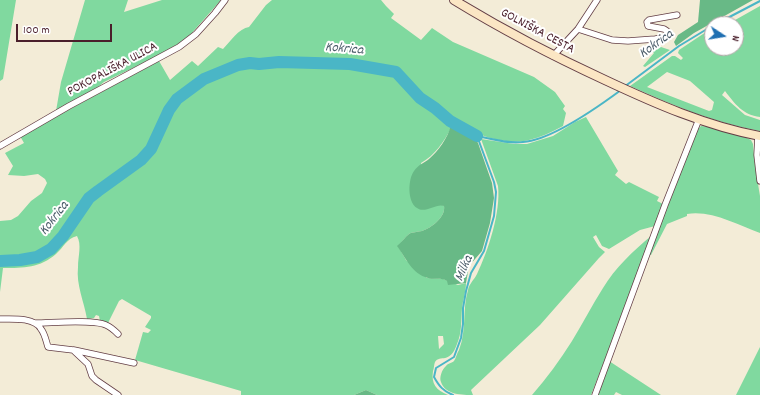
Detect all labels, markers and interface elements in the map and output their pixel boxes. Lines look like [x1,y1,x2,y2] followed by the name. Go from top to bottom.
[497,6,577,58] street label: GOLNIŠKA CESTA
[18,16,114,42] scale bar
[704,16,744,56] north arrow
[23,22,50,39] text: 100 m
[637,27,677,63] water label: Kokrica
[726,34,743,43] text: N
[65,40,161,100] street label: POKOPALIŠKA ULICA
[324,40,364,60] water label: Kokrica
[37,199,73,239] water label: Kokrica
[452,254,478,284] water label: Milka

